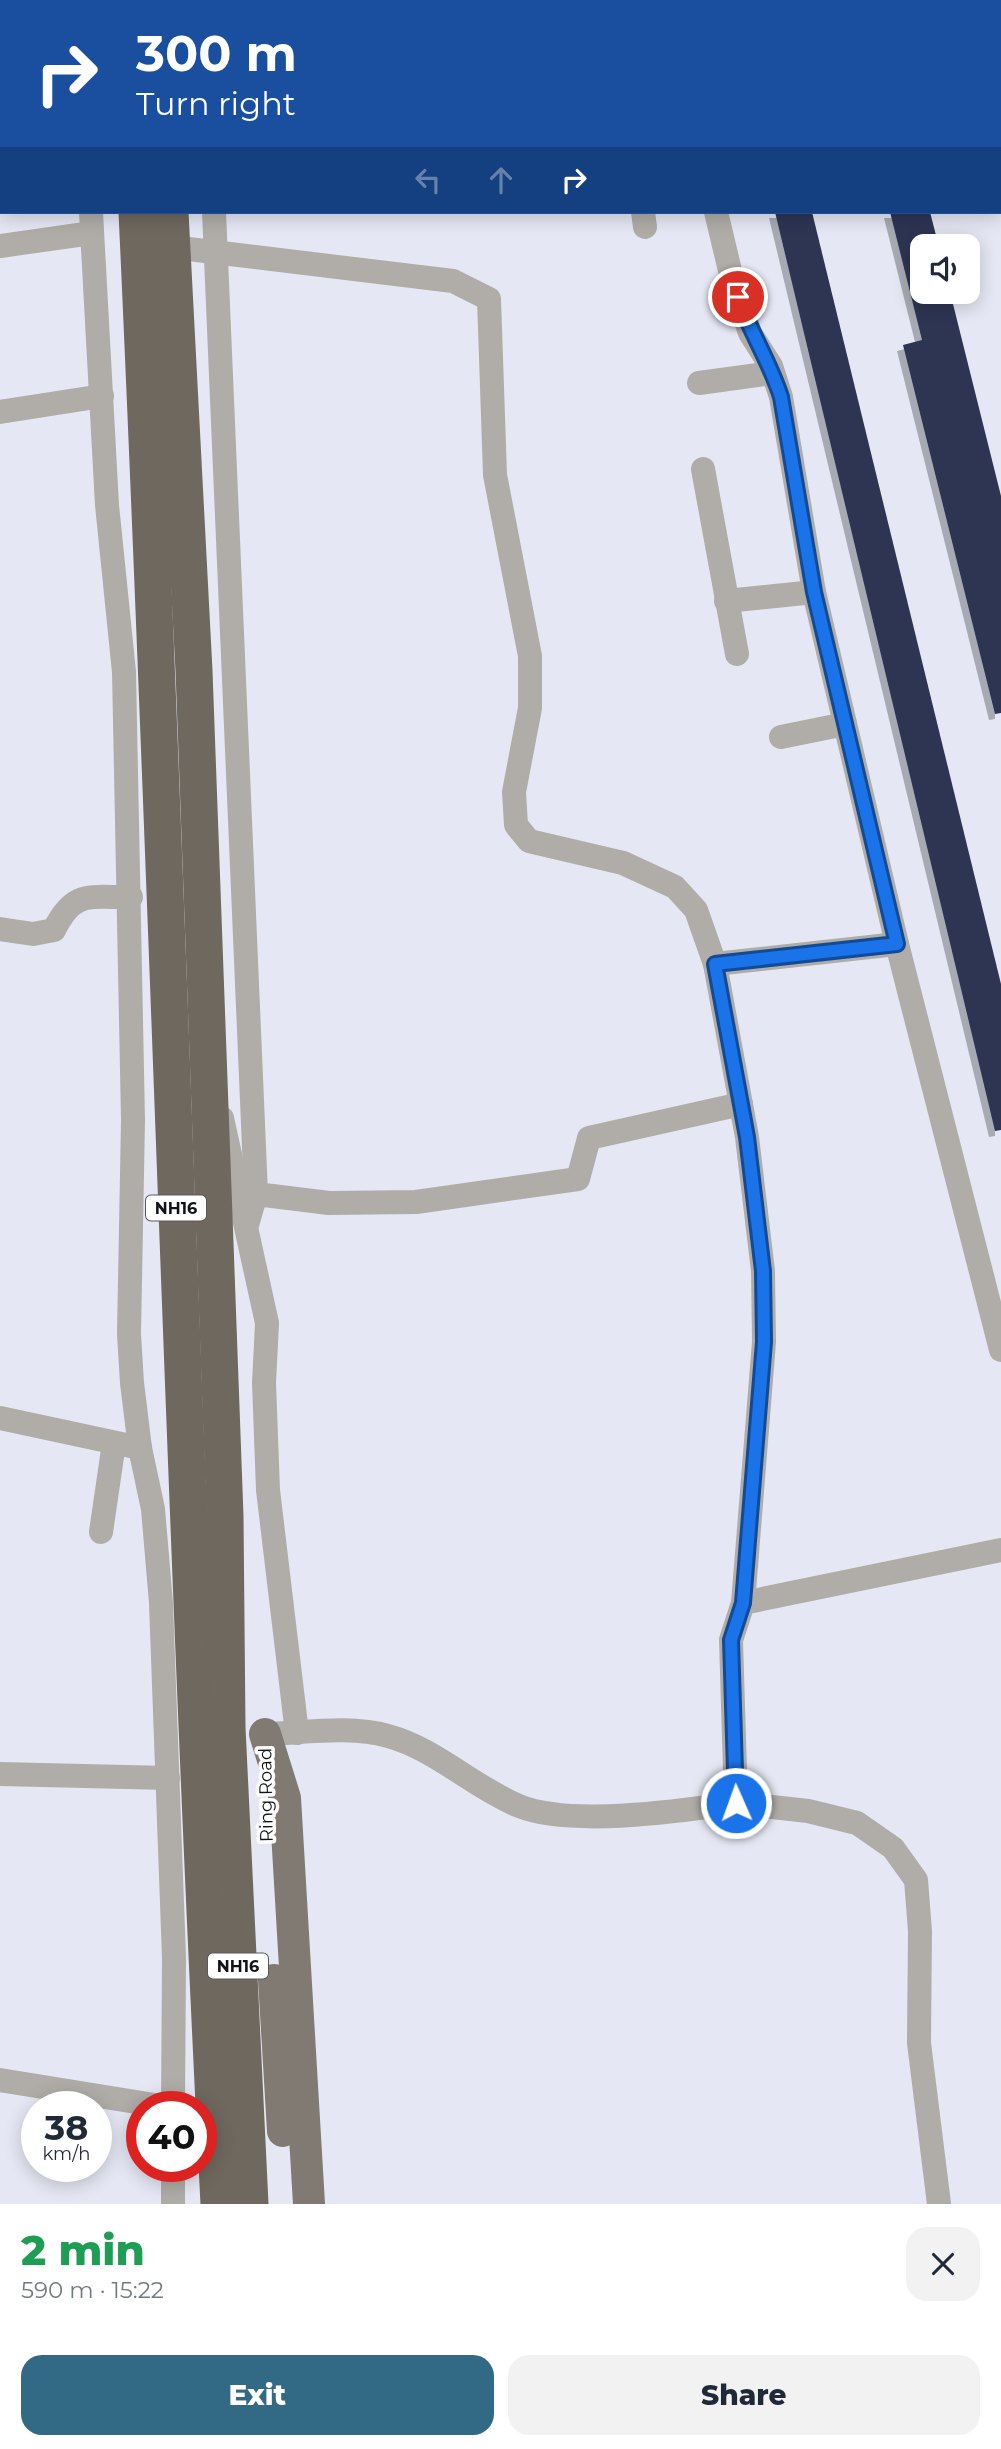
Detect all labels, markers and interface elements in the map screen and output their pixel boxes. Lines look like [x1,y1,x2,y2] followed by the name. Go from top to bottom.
[136,24,297,83] text: 300 m
[21,28,112,119] icon: right
[136,84,296,123] text: Turn right
[409,161,447,199] icon: left
[482,161,520,199] icon: ahead
[555,161,593,199] icon: right
[910,234,980,304] map controls
[910,234,980,304] button: sound
[708,267,768,327] pin
[719,278,757,316] icon: arrive
[146,1196,206,1220] road number: NH16
[254,1748,278,1842] street label: Ring Road
[699,1766,773,1840] position arrow
[208,1954,268,1978] road number: NH16
[126,2091,217,2182] speed limit sign: 40
[45,2106,88,2149] text: 38
[42,2143,91,2165] text: km/h
[21,2224,145,2276] text: 2 min
[906,2227,980,2301] button: close
[21,2276,164,2304] text: 590 m · 15:22
[21,2355,494,2435] button: Exit
[508,2355,980,2435] button: Share

